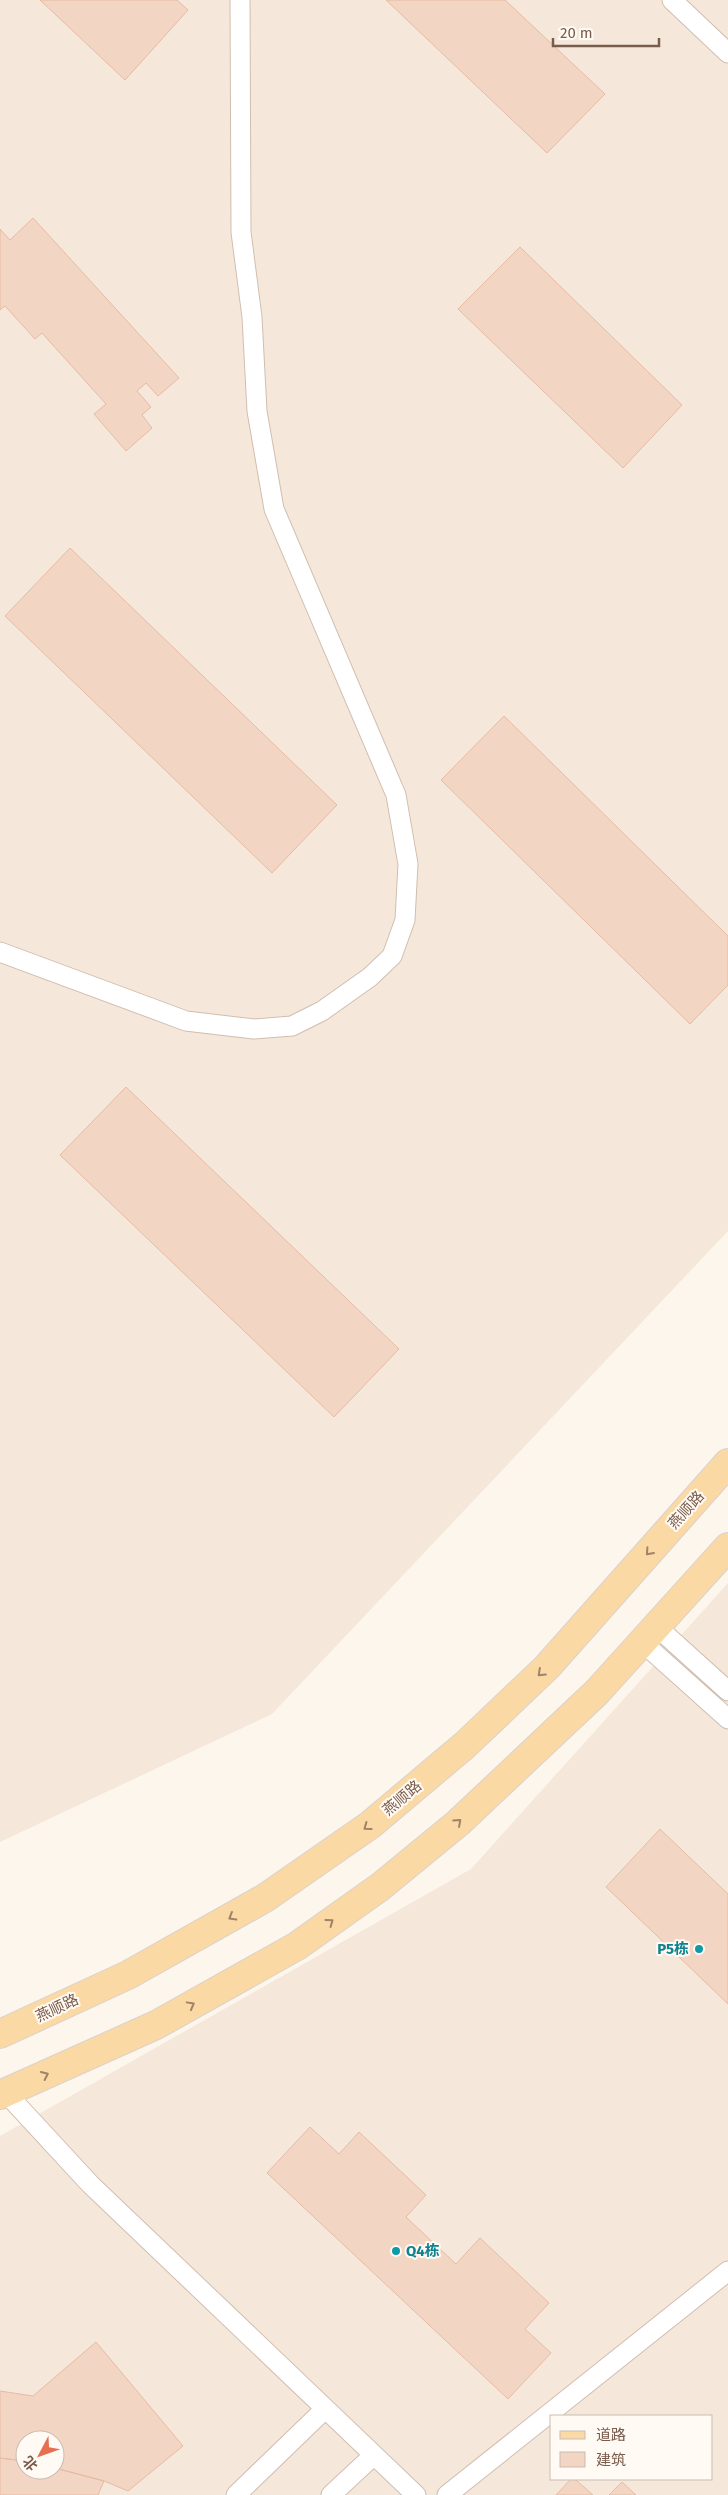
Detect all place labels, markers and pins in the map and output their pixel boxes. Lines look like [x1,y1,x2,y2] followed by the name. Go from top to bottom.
[657,1940,689,1958] place label: P5栋
[693,1943,705,1955] marker: P5栋
[406,2242,440,2260] place label: Q4栋
[390,2245,402,2257] marker: Q4栋

